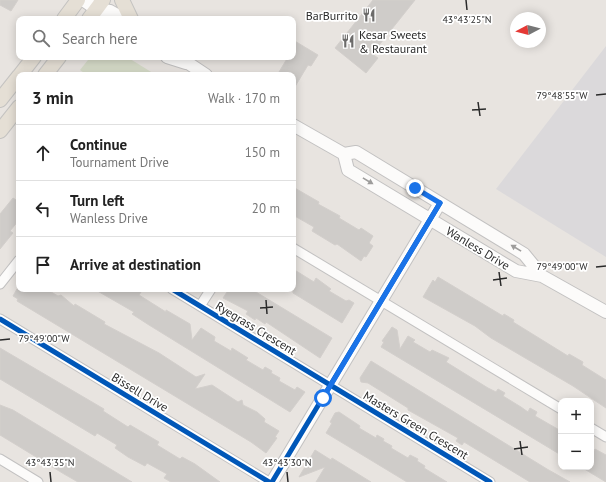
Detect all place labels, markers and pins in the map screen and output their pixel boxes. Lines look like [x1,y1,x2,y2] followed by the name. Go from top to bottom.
[361,7,377,23] restaurant icon: BarBurrito
[306,8,358,23] place label: BarBurrito
[359,27,427,56] place label: Kesar Sweets & Restaurant
[340,33,356,49] restaurant icon: Kesar Sweets & Restaurant

